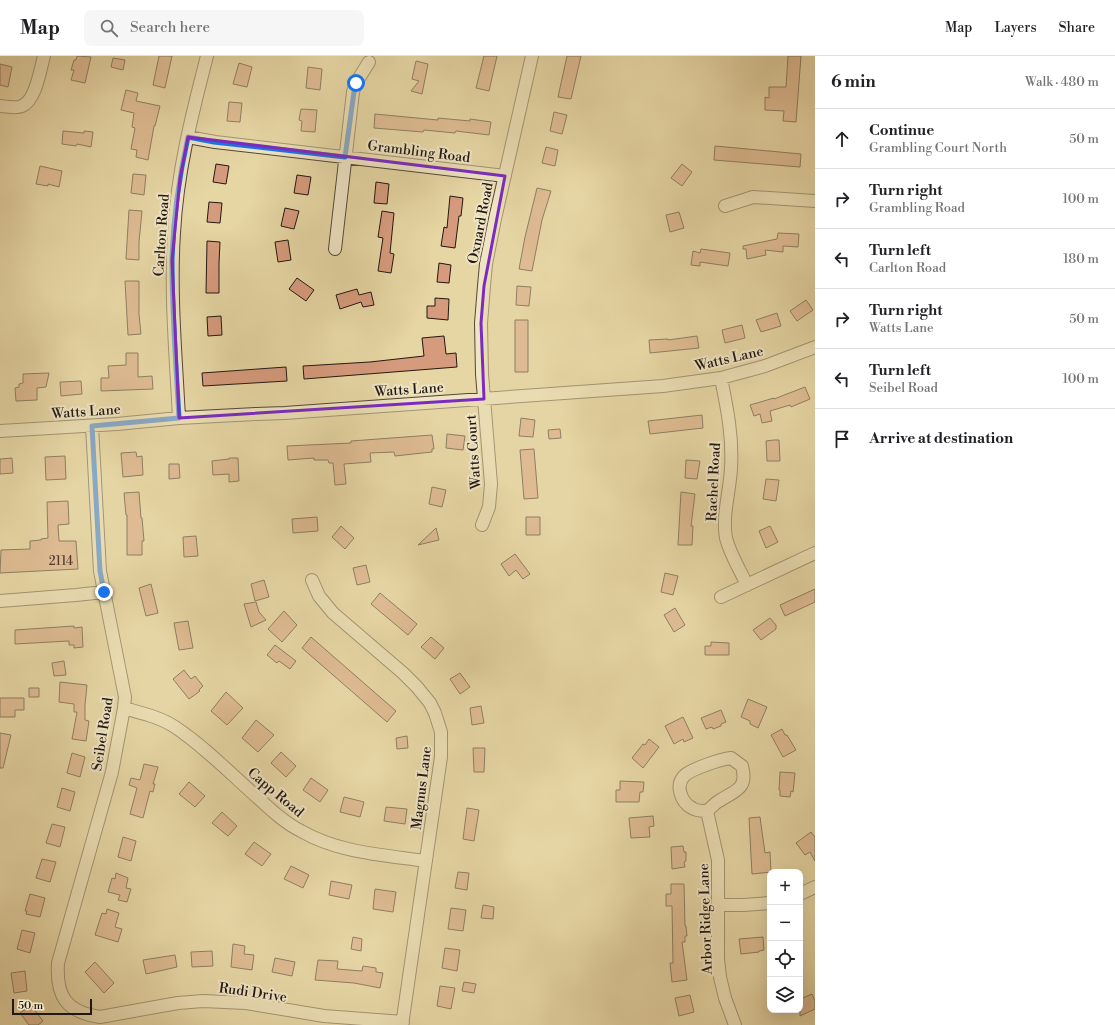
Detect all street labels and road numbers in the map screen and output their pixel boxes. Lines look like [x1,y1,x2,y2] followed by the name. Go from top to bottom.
[366,137,471,167] street label: Grambling Road
[464,181,498,265] street label: Oxnard Road
[150,193,174,277] street label: Carlton Road
[692,342,765,376] street label: Watts Lane
[373,379,444,401] street label: Watts Lane
[50,401,121,423] street label: Watts Lane
[462,414,486,491] street label: Watts Court
[703,442,725,522] street label: Rachel Road
[88,696,118,772] street label: Seibel Road
[408,745,436,831] street label: Magnus Lane
[243,764,307,822] street label: Capp Road
[695,863,717,976] street label: Arbor Ridge Lane
[218,979,288,1007] street label: Rudi Drive

